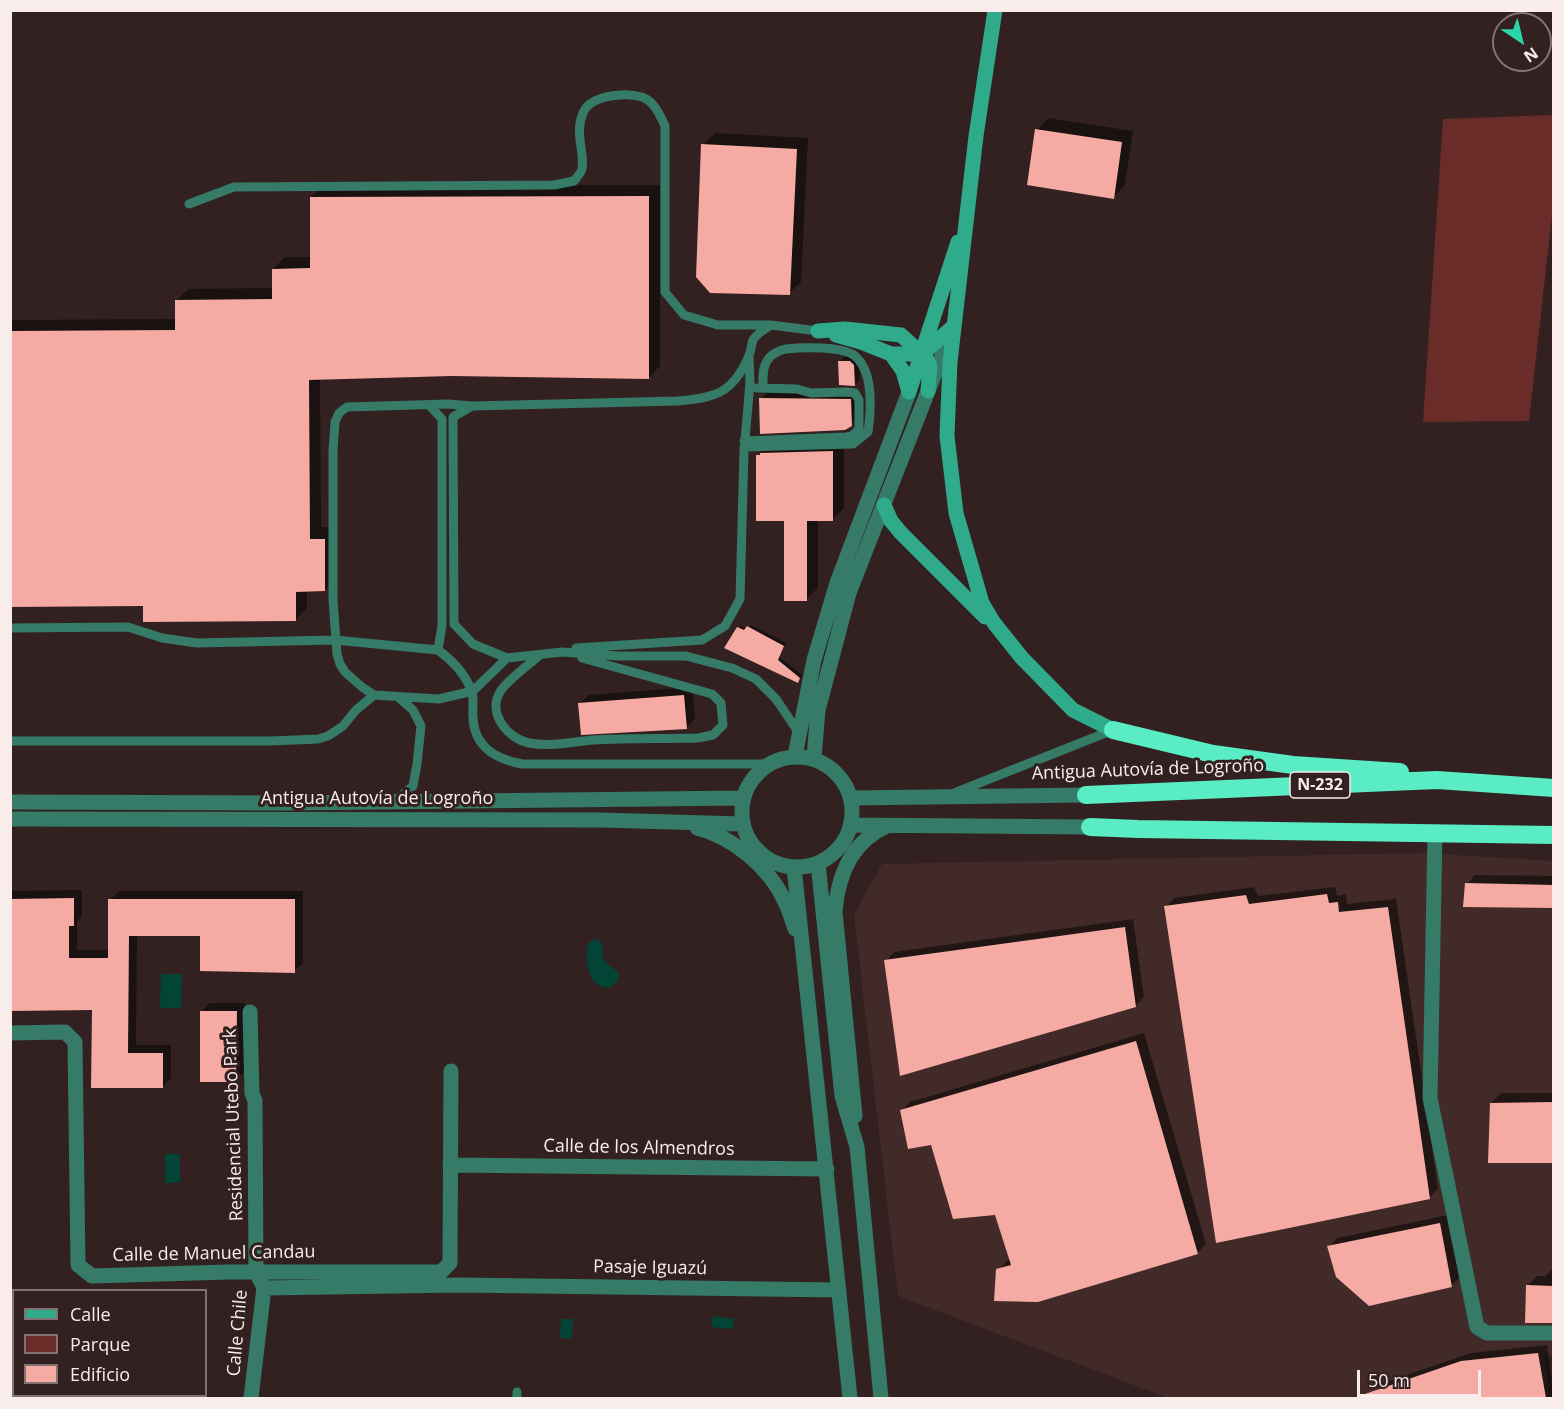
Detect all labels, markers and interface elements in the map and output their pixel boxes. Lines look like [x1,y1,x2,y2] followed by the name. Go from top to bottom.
[1492,12,1552,72] north arrow
[1520,42,1543,68] text: N
[1031,755,1265,785] street label: Antigua Autovía de Logroño
[1290,772,1350,798] road number: N-232
[261,788,493,810] street label: Antigua Autovía de Logroño
[220,1028,248,1222] street label: Residencial Utebo Park
[543,1136,735,1160] street label: Calle de los Almendros
[112,1241,316,1267] street label: Calle de Manuel Candau
[593,1256,707,1280] street label: Pasaje Iguazú
[12,1289,207,1397] legend
[223,1289,253,1377] street label: Calle Chile
[70,1302,111,1326] text: Calle
[70,1332,130,1356] text: Parque
[1360,1358,1484,1396] scale bar
[70,1362,130,1386] text: Edificio
[1368,1368,1410,1392] text: 50 m

